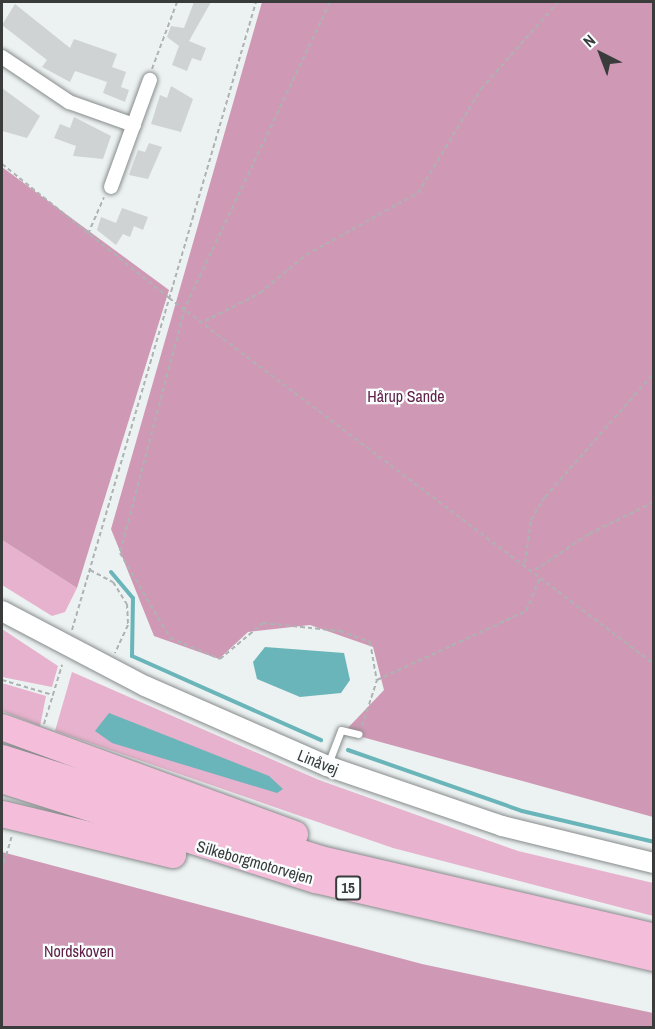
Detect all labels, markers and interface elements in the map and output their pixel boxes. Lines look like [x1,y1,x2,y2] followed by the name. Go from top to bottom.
[571,24,631,84] north arrow
[578,29,600,52] text: N
[367,386,445,406] park label: Hårup Sande
[295,745,341,779] street label: Linåvej
[195,836,315,888] street label: Silkeborgmotorvejen
[334,876,362,900] road number: 15
[44,941,114,961] park label: Nordskoven

